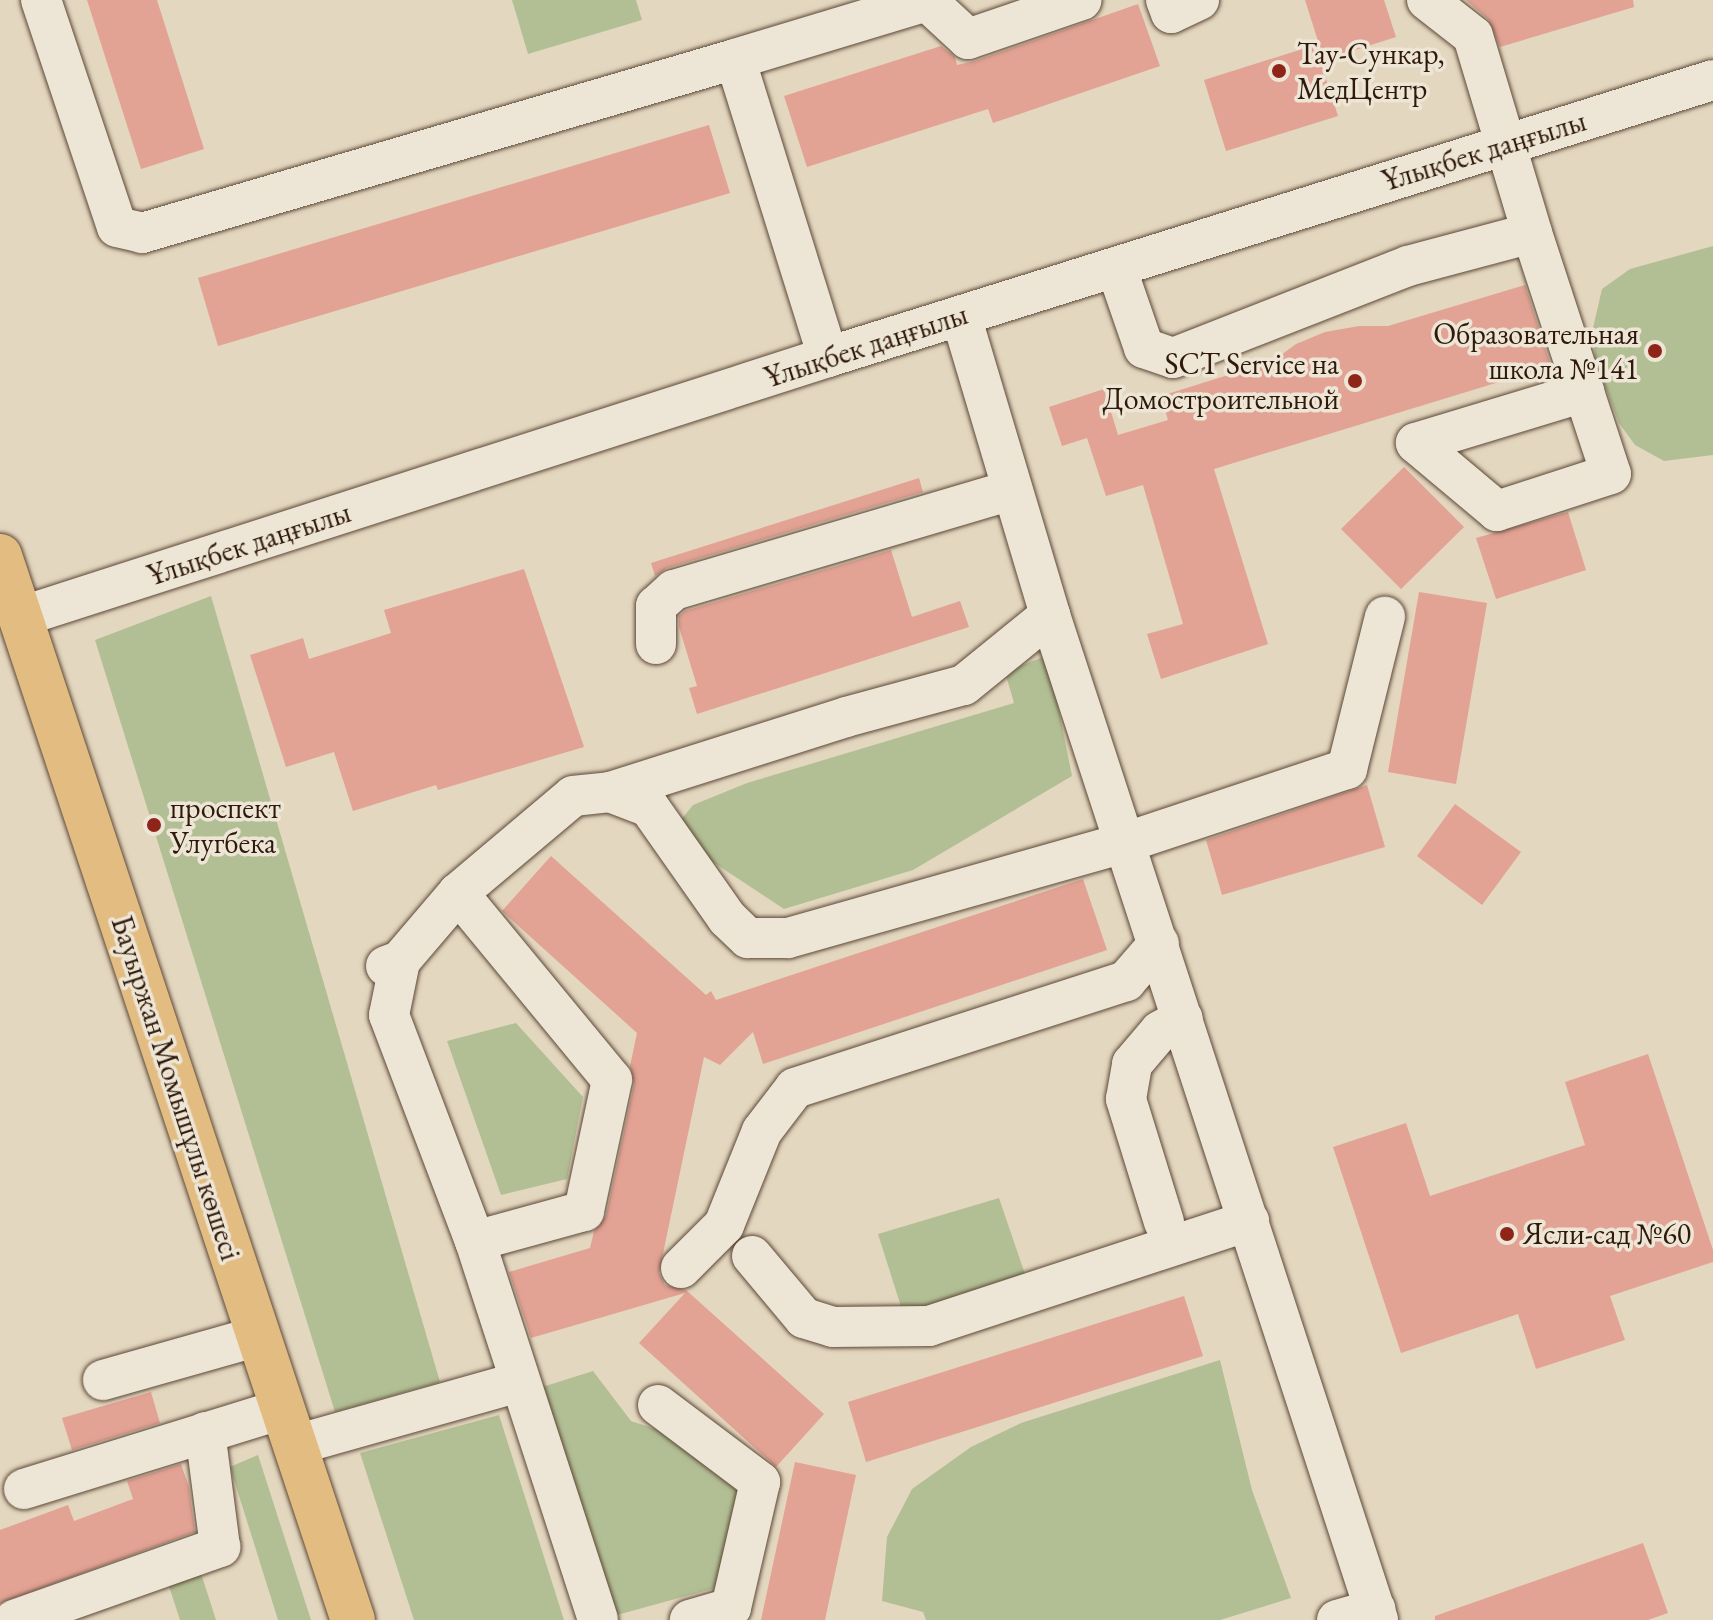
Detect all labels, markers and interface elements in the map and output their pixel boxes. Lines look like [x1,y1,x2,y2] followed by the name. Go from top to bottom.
[1297,36,1445,106] place label: Тау-Сункар, МедЦентр
[1268,60,1290,82] marker: Тау-Сункар, МедЦентр
[1378,103,1590,199] street label: Ұлықбек даңғылы
[760,296,972,396] street label: Ұлықбек даңғылы
[1433,316,1639,386] place label: Образовательная школа №141
[1646,342,1664,360] marker: Образовательная школа №141
[1103,346,1339,416] place label: SCT Service на Домостроительной
[1346,372,1364,390] marker: SCT Service на Домостроительной
[143,494,355,594] street label: Ұлықбек даңғылы
[170,790,281,860] place label: проспект Улугбека
[145,816,163,834] marker: проспект Улугбека
[103,911,249,1265] street label: Бауыржан Момышұлы көшесі
[1523,1216,1691,1252] place label: Ясли-сад №60
[1498,1225,1516,1243] marker: Ясли-сад №60

